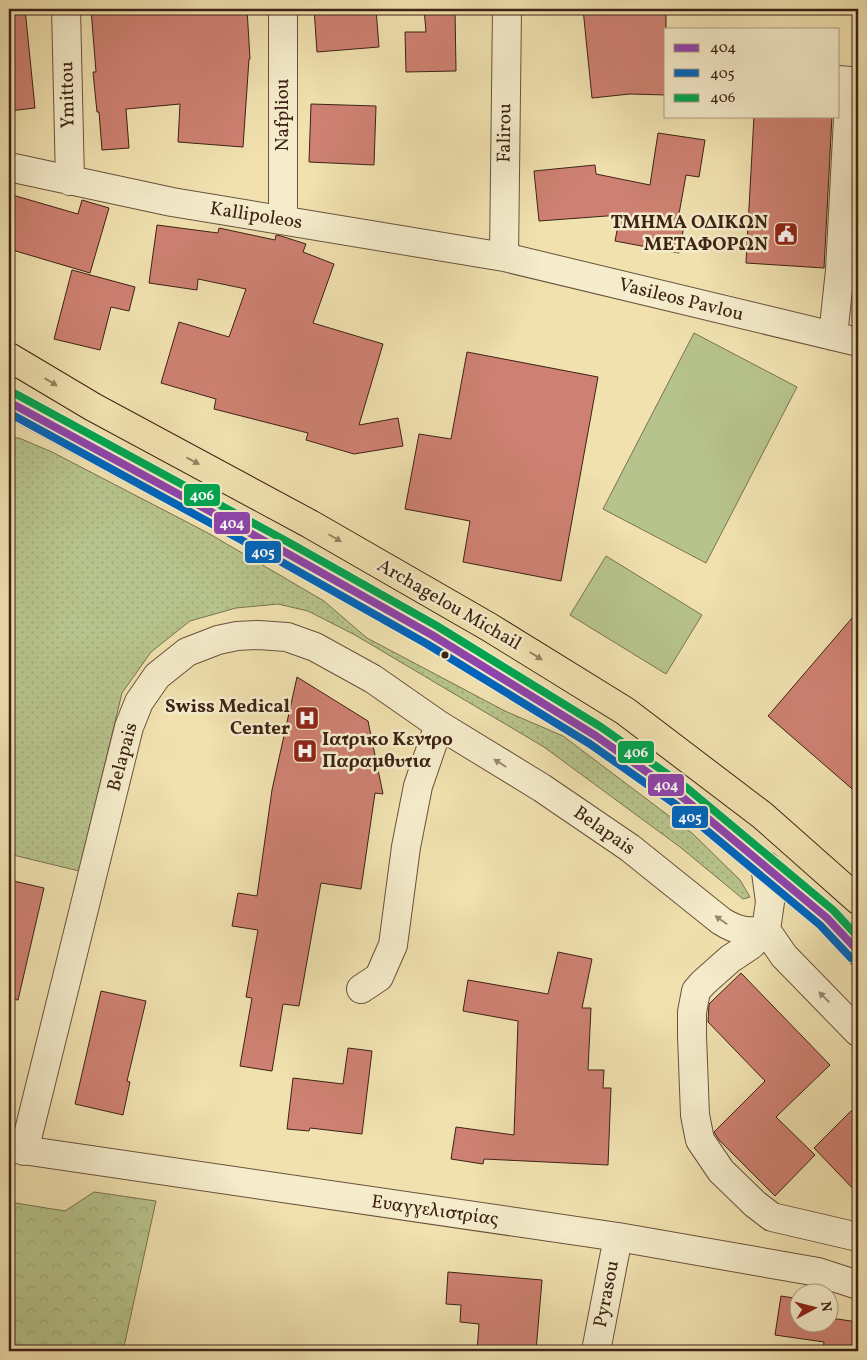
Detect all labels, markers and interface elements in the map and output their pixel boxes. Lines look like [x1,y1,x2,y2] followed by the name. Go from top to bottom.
[664,28,840,118] legend
[710,38,736,59] text: 404
[54,61,82,129] street label: Ymittou
[710,64,735,85] text: 405
[270,79,296,151] street label: Nafpliou
[710,88,735,109] text: 406
[491,103,519,163] street label: Falirou
[208,196,304,236] street label: Kallipoleos
[610,210,768,258] place label: ΤΜΗΜΑ ΟΔΙΚΩΝ ΜΕΤΑΦΟΡΩΝ
[773,221,799,247] public building icon: ΤΜΗΜΑ ΟΔΙΚΩΝ ΜΕΤΑΦΟΡΩΝ
[616,272,746,328] street label: Vasileos Pavlou
[44,377,57,386] one-way arrow
[185,457,200,465] one-way arrow
[183,483,221,507] line badge: 406
[190,487,215,506] text: 406
[213,511,251,535] line badge: 404
[219,515,245,534] text: 404
[329,534,342,543] one-way arrow
[244,540,282,564] line badge: 405
[251,544,275,563] text: 405
[372,553,526,657] street label: Archagelou Michail
[440,650,450,660] unlabelled marker
[530,651,543,660] one-way arrow
[165,694,290,742] place label: Swiss Medical Center
[294,705,320,731] hospital icon: Swiss Medical Center
[101,720,145,794] street label: Belapais
[322,727,453,775] place label: Ιατρικο Κεντρο Παραμθυτια
[292,738,318,764] hospital icon: Ιατρικο Κεντρο Παραμθυτια
[617,740,655,764] line badge: 406
[624,744,649,763] text: 406
[494,758,507,767] one-way arrow
[647,773,685,797] line badge: 404
[653,777,679,796] text: 404
[568,800,640,862] street label: Belapais
[671,805,709,829] line badge: 405
[678,809,702,828] text: 405
[714,915,727,925] one-way arrow
[818,991,830,1003] one-way arrow
[370,1189,500,1233] street label: Ευαγγελιστρίας
[588,1258,626,1330] street label: Pyrasou
[790,1282,840,1332] north arrow
[815,1300,835,1313] text: N

